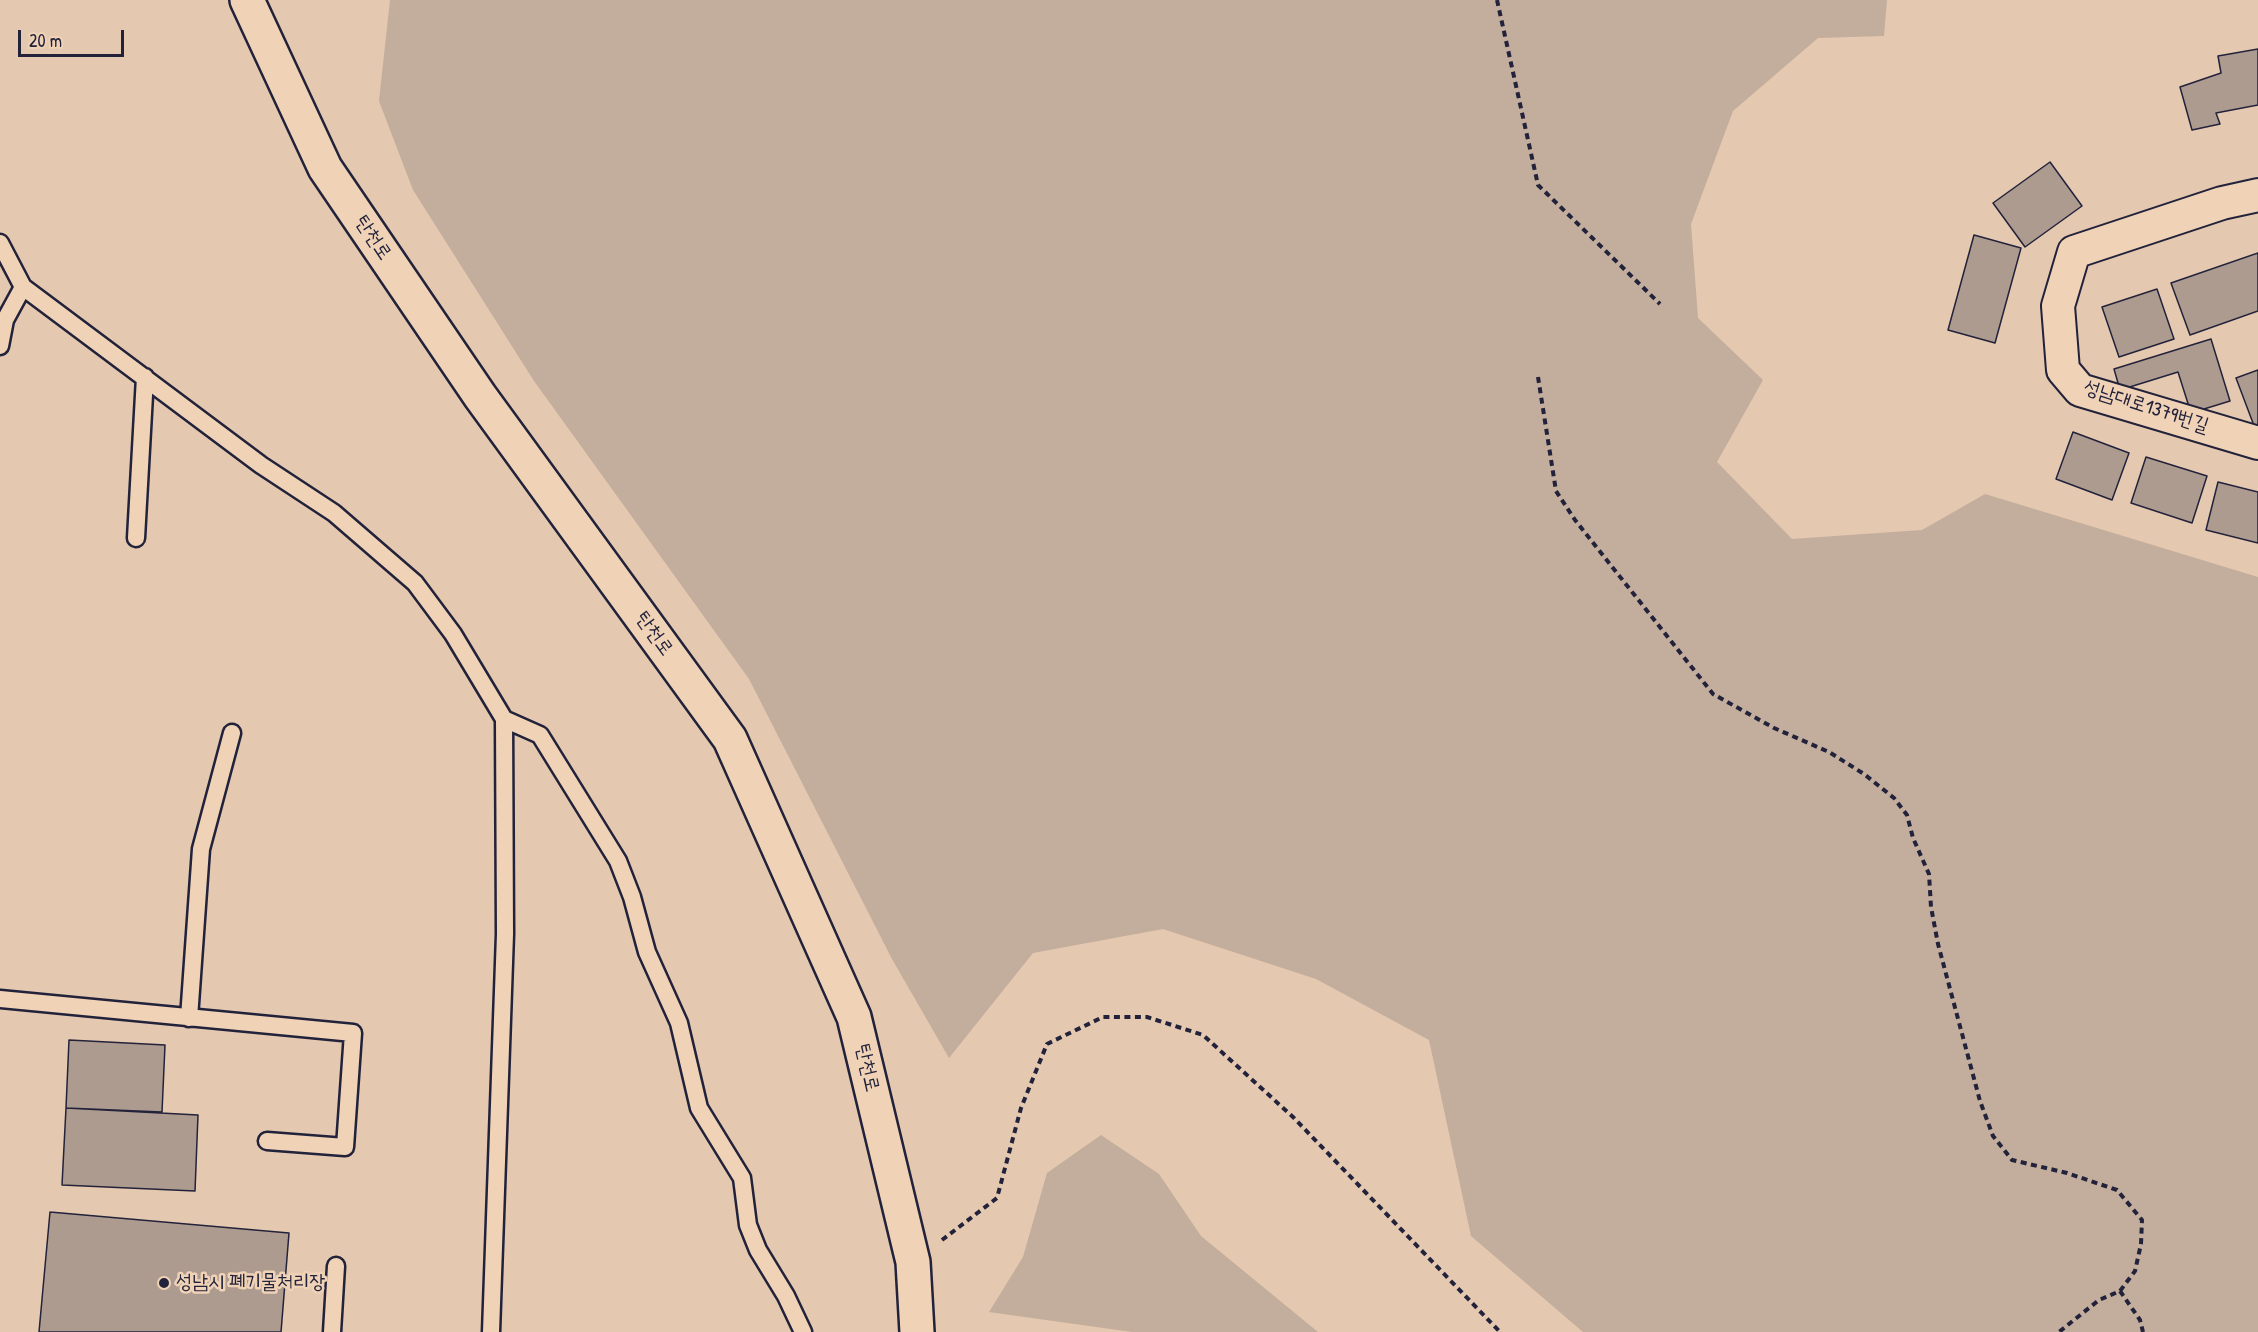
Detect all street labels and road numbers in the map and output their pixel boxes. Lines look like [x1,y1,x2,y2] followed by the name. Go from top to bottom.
[350,211,396,265] street label: 탄천로
[2080,375,2212,439] street label: 성남대로1379번길
[630,607,678,661] street label: 탄천로
[850,1042,884,1094] street label: 탄천로

